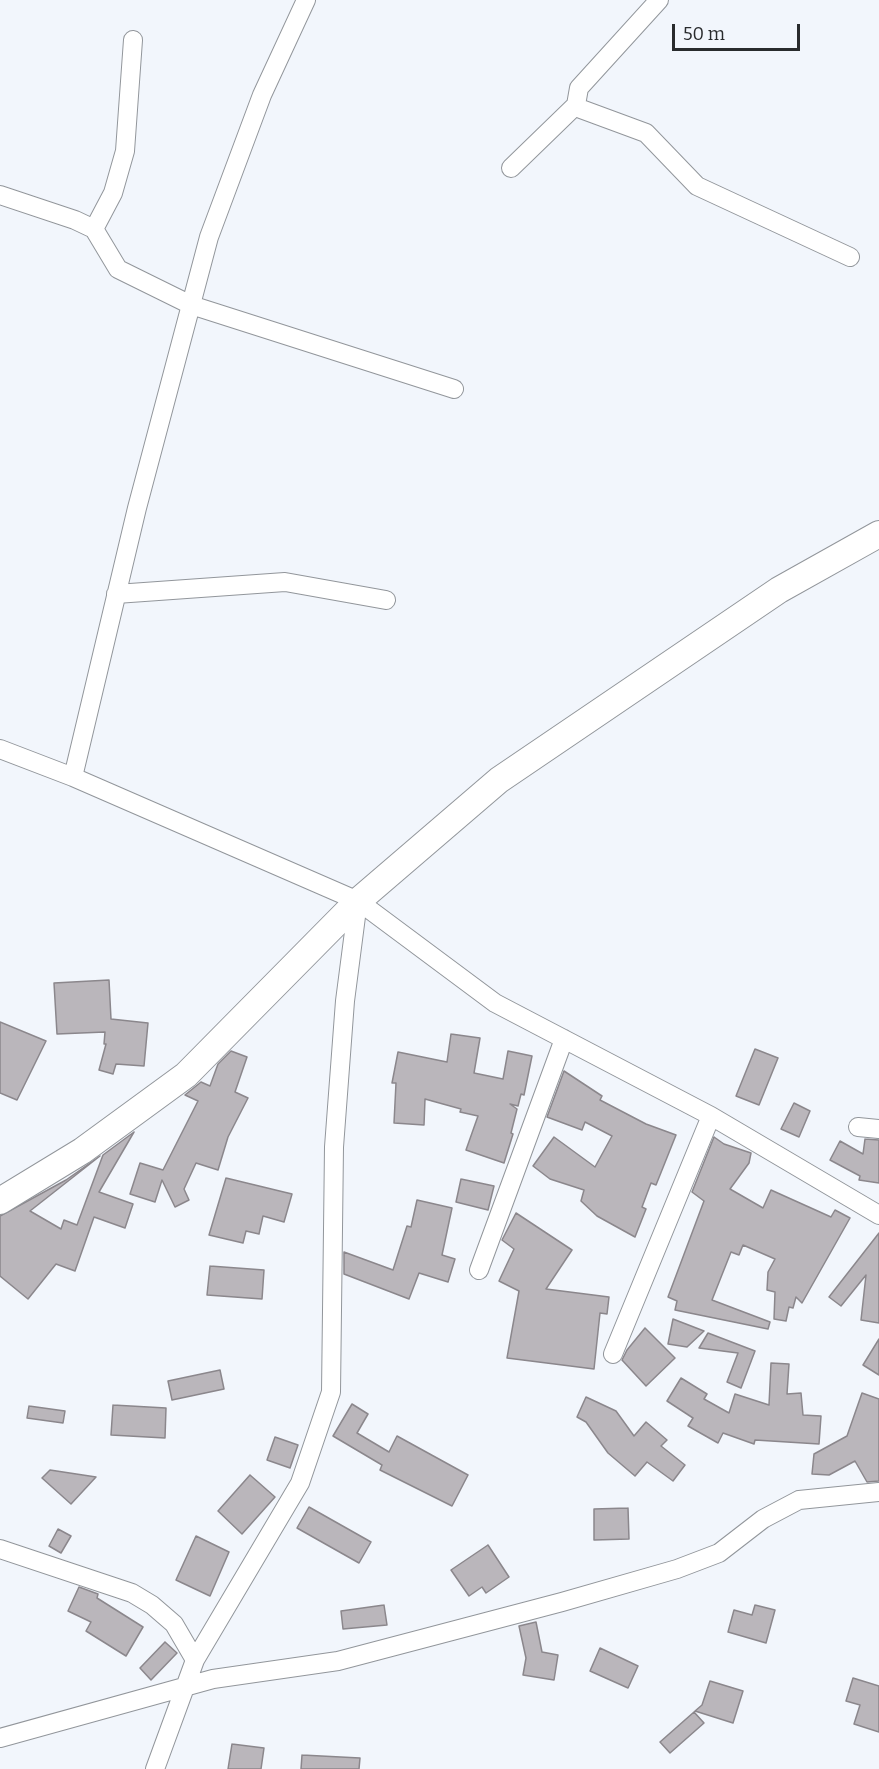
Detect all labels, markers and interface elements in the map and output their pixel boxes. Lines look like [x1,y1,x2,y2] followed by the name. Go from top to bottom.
[675,12,802,50] scale bar
[683,23,725,45] text: 50 m

